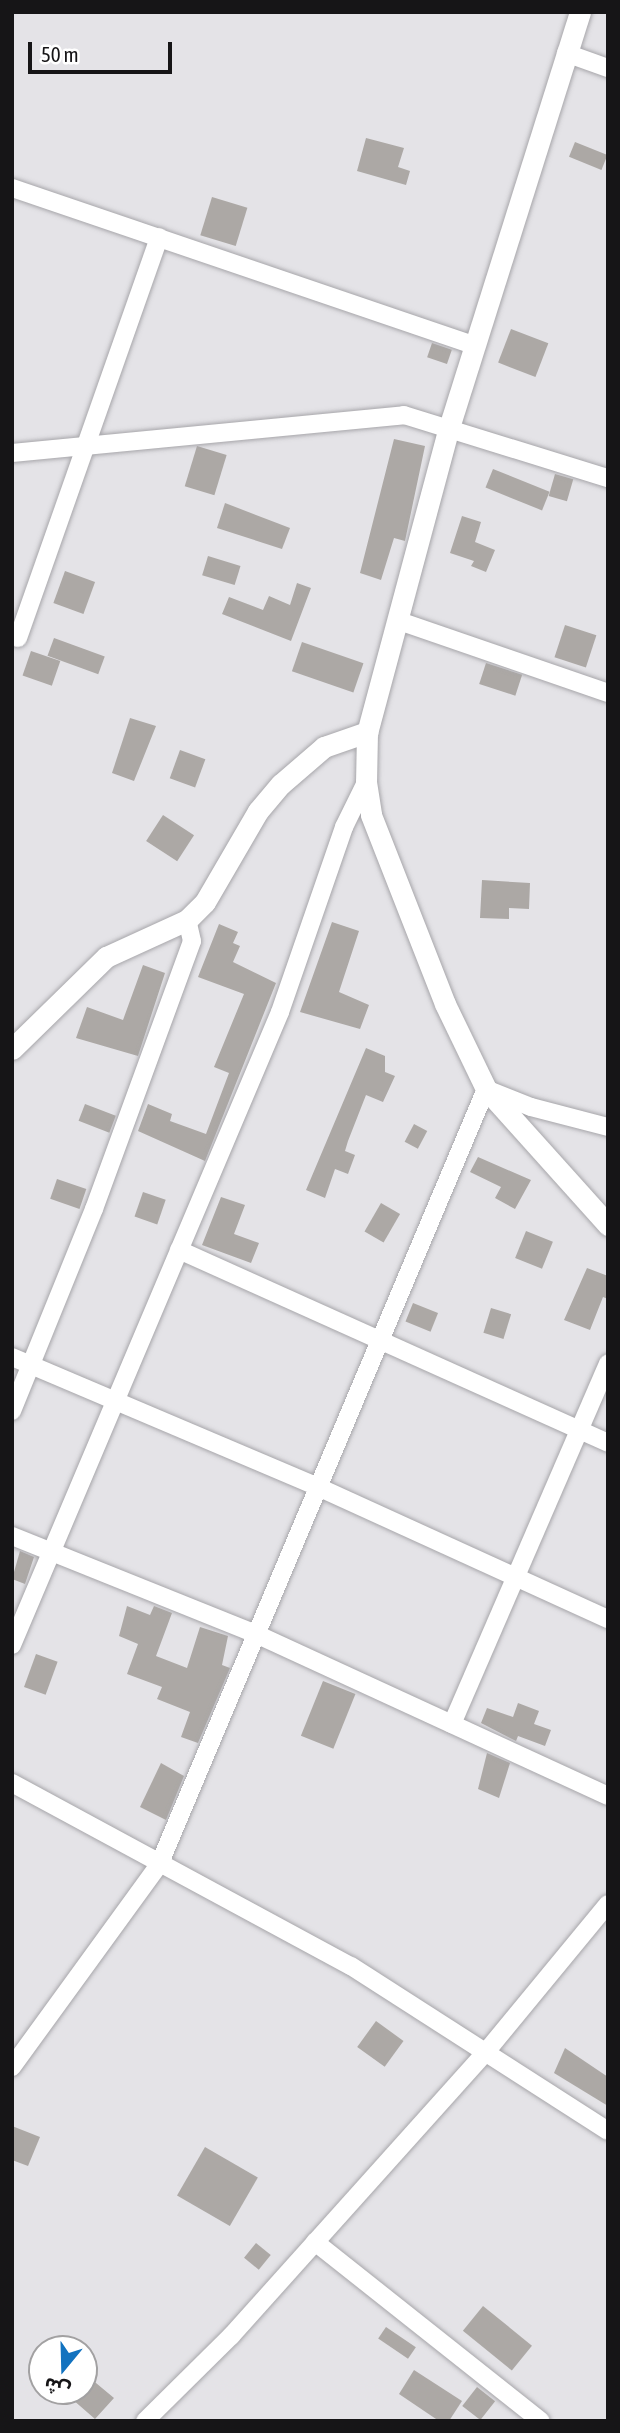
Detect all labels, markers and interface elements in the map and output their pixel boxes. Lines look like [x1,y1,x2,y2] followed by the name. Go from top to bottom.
[32,28,175,72] scale bar
[41,42,79,66] text: 50 m
[28,2335,98,2405] north arrow
[41,2373,73,2403] text: ش

